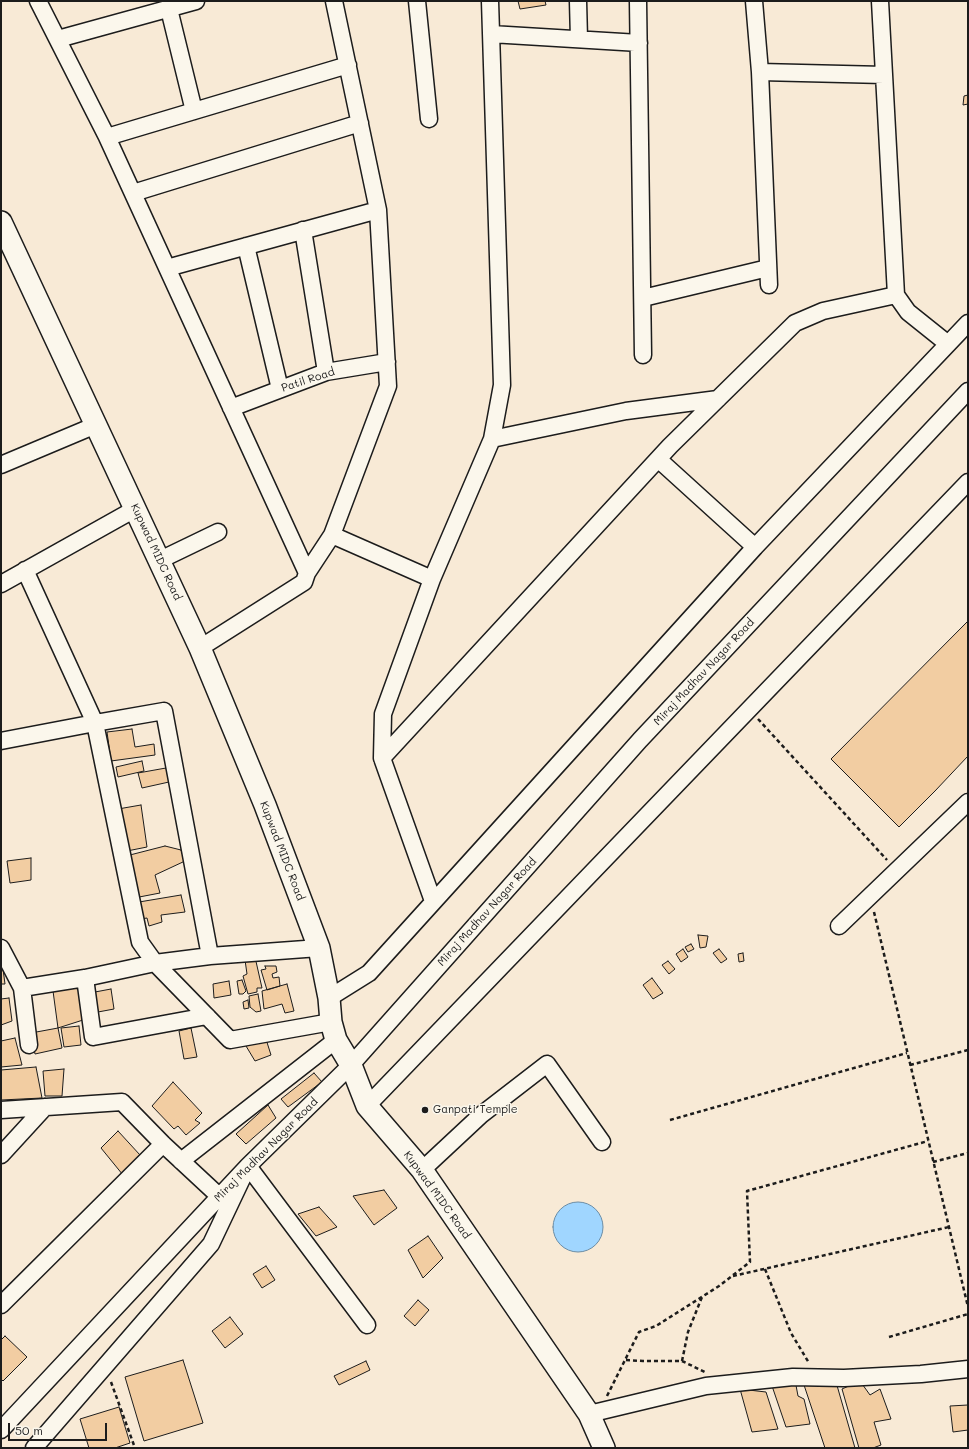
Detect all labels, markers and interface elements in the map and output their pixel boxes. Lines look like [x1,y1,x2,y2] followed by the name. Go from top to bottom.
[280,365,336,395] street label: Patil Road
[128,502,184,602] street label: Kupwad MIDC Road
[651,616,757,728] street label: Miraj Madhav Nagar Road
[257,799,307,903] street label: Kupwad MIDC Road
[435,855,539,969] street label: Miraj Madhav Nagar Road
[211,1095,321,1205] street label: Miraj Madhav Nagar Road
[433,1103,518,1117] place label: Ganpati Temple
[420,1105,430,1115] marker: Ganpati Temple
[401,1149,473,1241] street label: Kupwad MIDC Road
[10,1415,109,1441] scale bar
[15,1422,43,1438] text: 50 m

